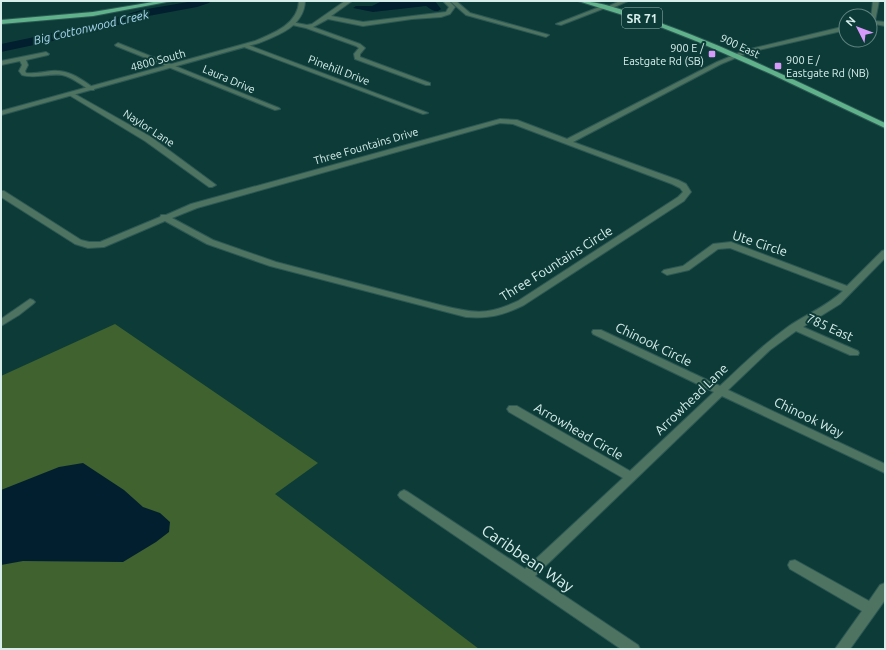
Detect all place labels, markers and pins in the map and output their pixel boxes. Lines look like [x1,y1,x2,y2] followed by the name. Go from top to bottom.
[623,42,705,68] place label: 900 E / Eastgate Rd (SB)
[707,49,717,59] marker: 900 E / Eastgate Rd (SB)
[786,54,869,80] place label: 900 E / Eastgate Rd (NB)
[773,61,783,71] marker: 900 E / Eastgate Rd (NB)

